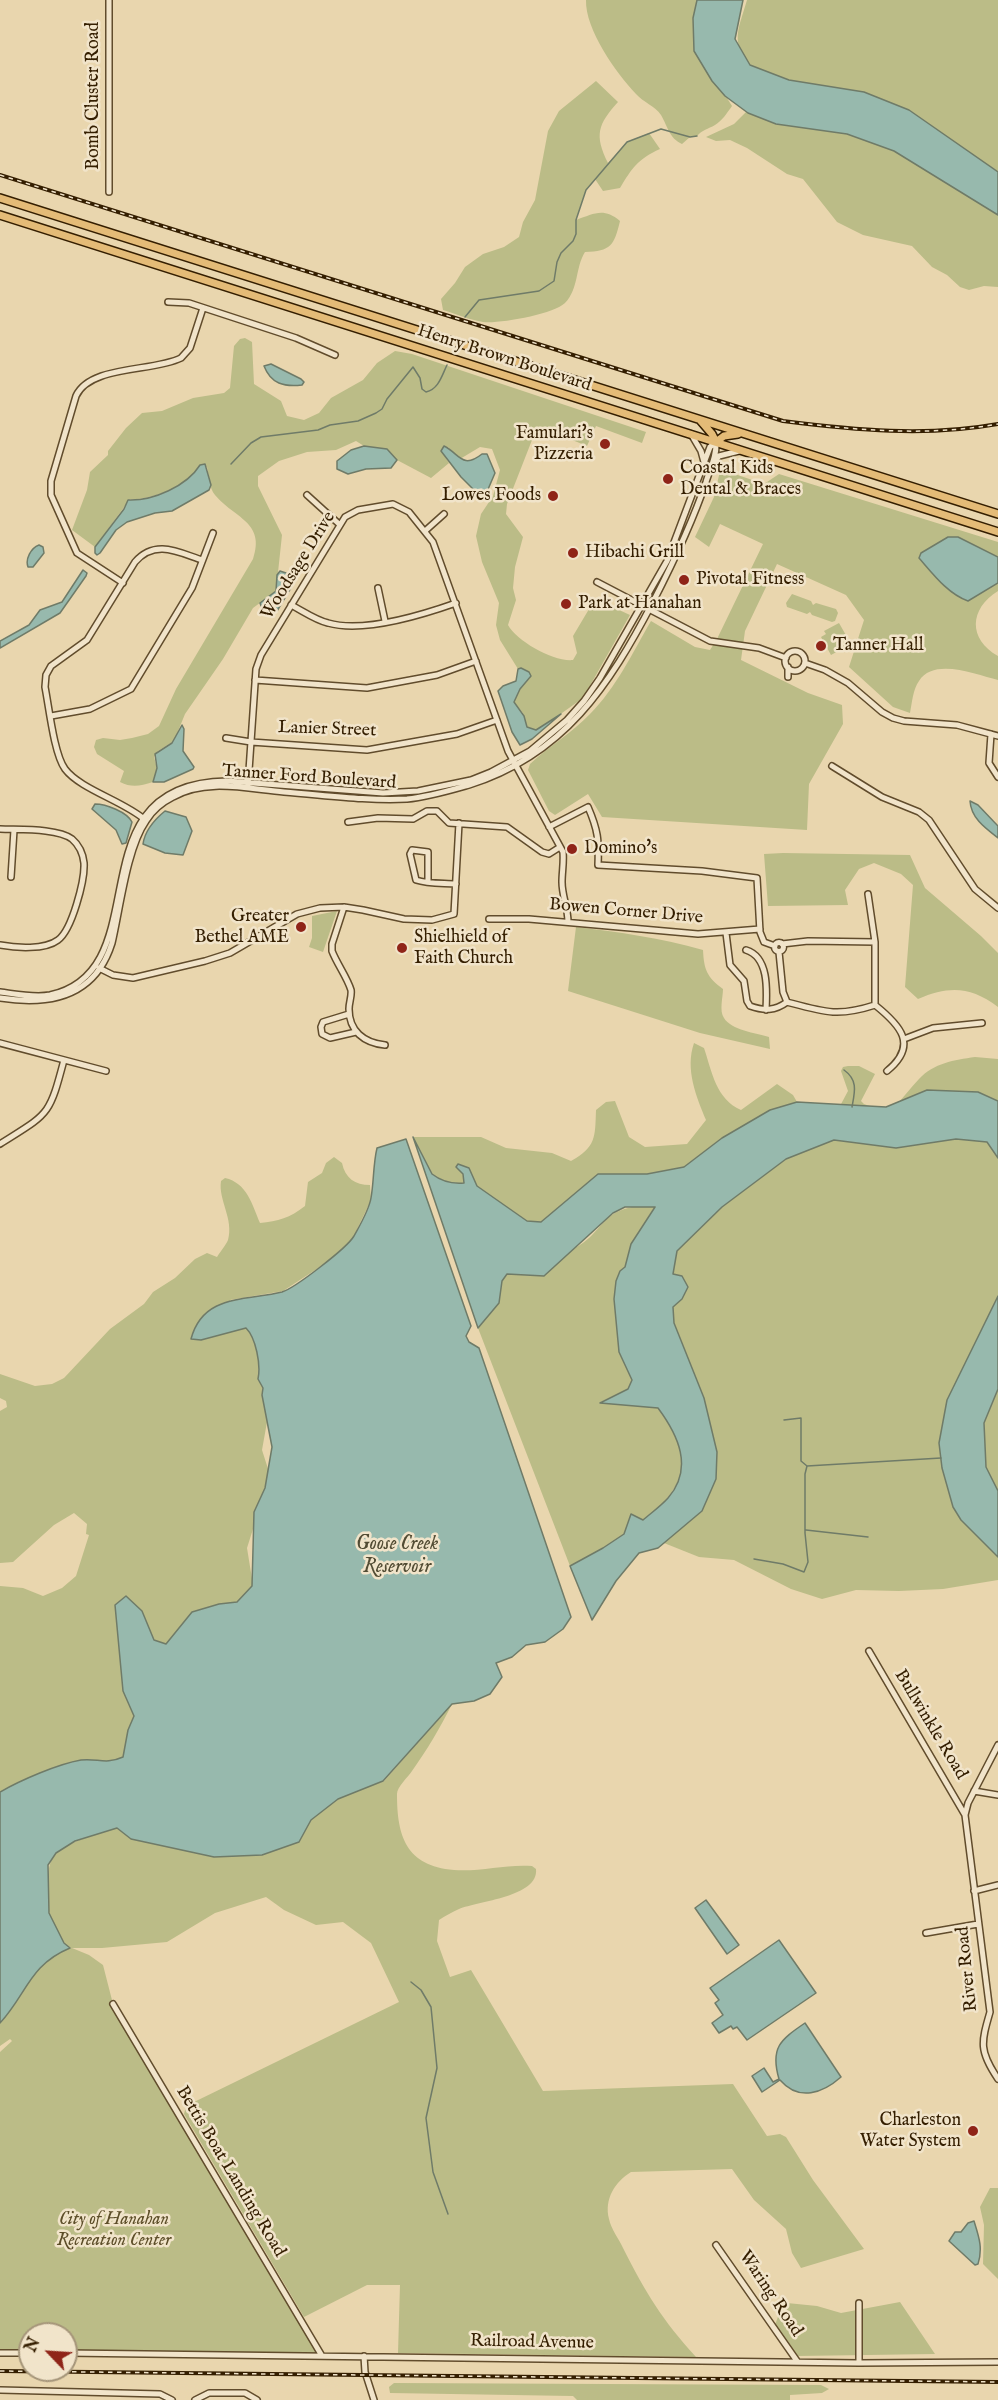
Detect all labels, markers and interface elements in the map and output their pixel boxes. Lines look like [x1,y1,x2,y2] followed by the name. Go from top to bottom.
[83,22,105,170] street label: Bomb Cluster Road
[414,321,594,397] street label: Henry Brown Boulevard
[516,423,593,466] place label: Famulari's Pizzeria
[598,437,612,451] marker: Famulari's Pizzeria
[680,458,801,500] place label: Coastal Kids Dental & Braces
[661,472,675,486] marker: Coastal Kids Dental & Braces
[442,485,541,507] place label: Lowes Foods
[546,489,560,503] marker: Lowes Foods
[257,508,341,624] street label: Woodsage Drive
[585,542,684,564] place label: Hibachi Grill
[566,546,580,560] marker: Hibachi Grill
[696,569,804,591] place label: Pivotal Fitness
[677,573,691,587] marker: Pivotal Fitness
[578,593,702,615] place label: Park at Hanahan
[559,597,573,611] marker: Park at Hanahan
[833,635,924,657] place label: Tanner Hall
[814,639,828,653] marker: Tanner Hall
[277,717,377,743] street label: Lanier Street
[221,761,397,795] street label: Tanner Ford Boulevard
[584,838,657,860] place label: Domino's
[565,842,579,856] marker: Domino's
[548,895,704,929] street label: Bowen Corner Drive
[194,906,289,948] place label: Greater Bethel AME
[294,920,308,934] marker: Greater Bethel AME
[414,927,513,970] place label: Shielhield of Faith Church
[395,941,409,955] marker: Shielhield of Faith Church
[356,1533,438,1580] water label: Goose Creek Reservoir
[889,1666,971,1784] street label: Bullwinkle Road
[953,1925,983,2013] street label: River Road
[170,2083,290,2261] street label: Bettis Boat Landing Road
[860,2110,961,2152] place label: Charleston Water System
[966,2124,980,2138] marker: Charleston Water System
[57,2209,171,2252] park label: City of Hanahan Recreation Center
[733,2247,807,2341] street label: Waring Road
[18,2322,78,2382] north arrow
[470,2331,594,2355] street label: Railroad Avenue
[22,2335,45,2356] text: N

